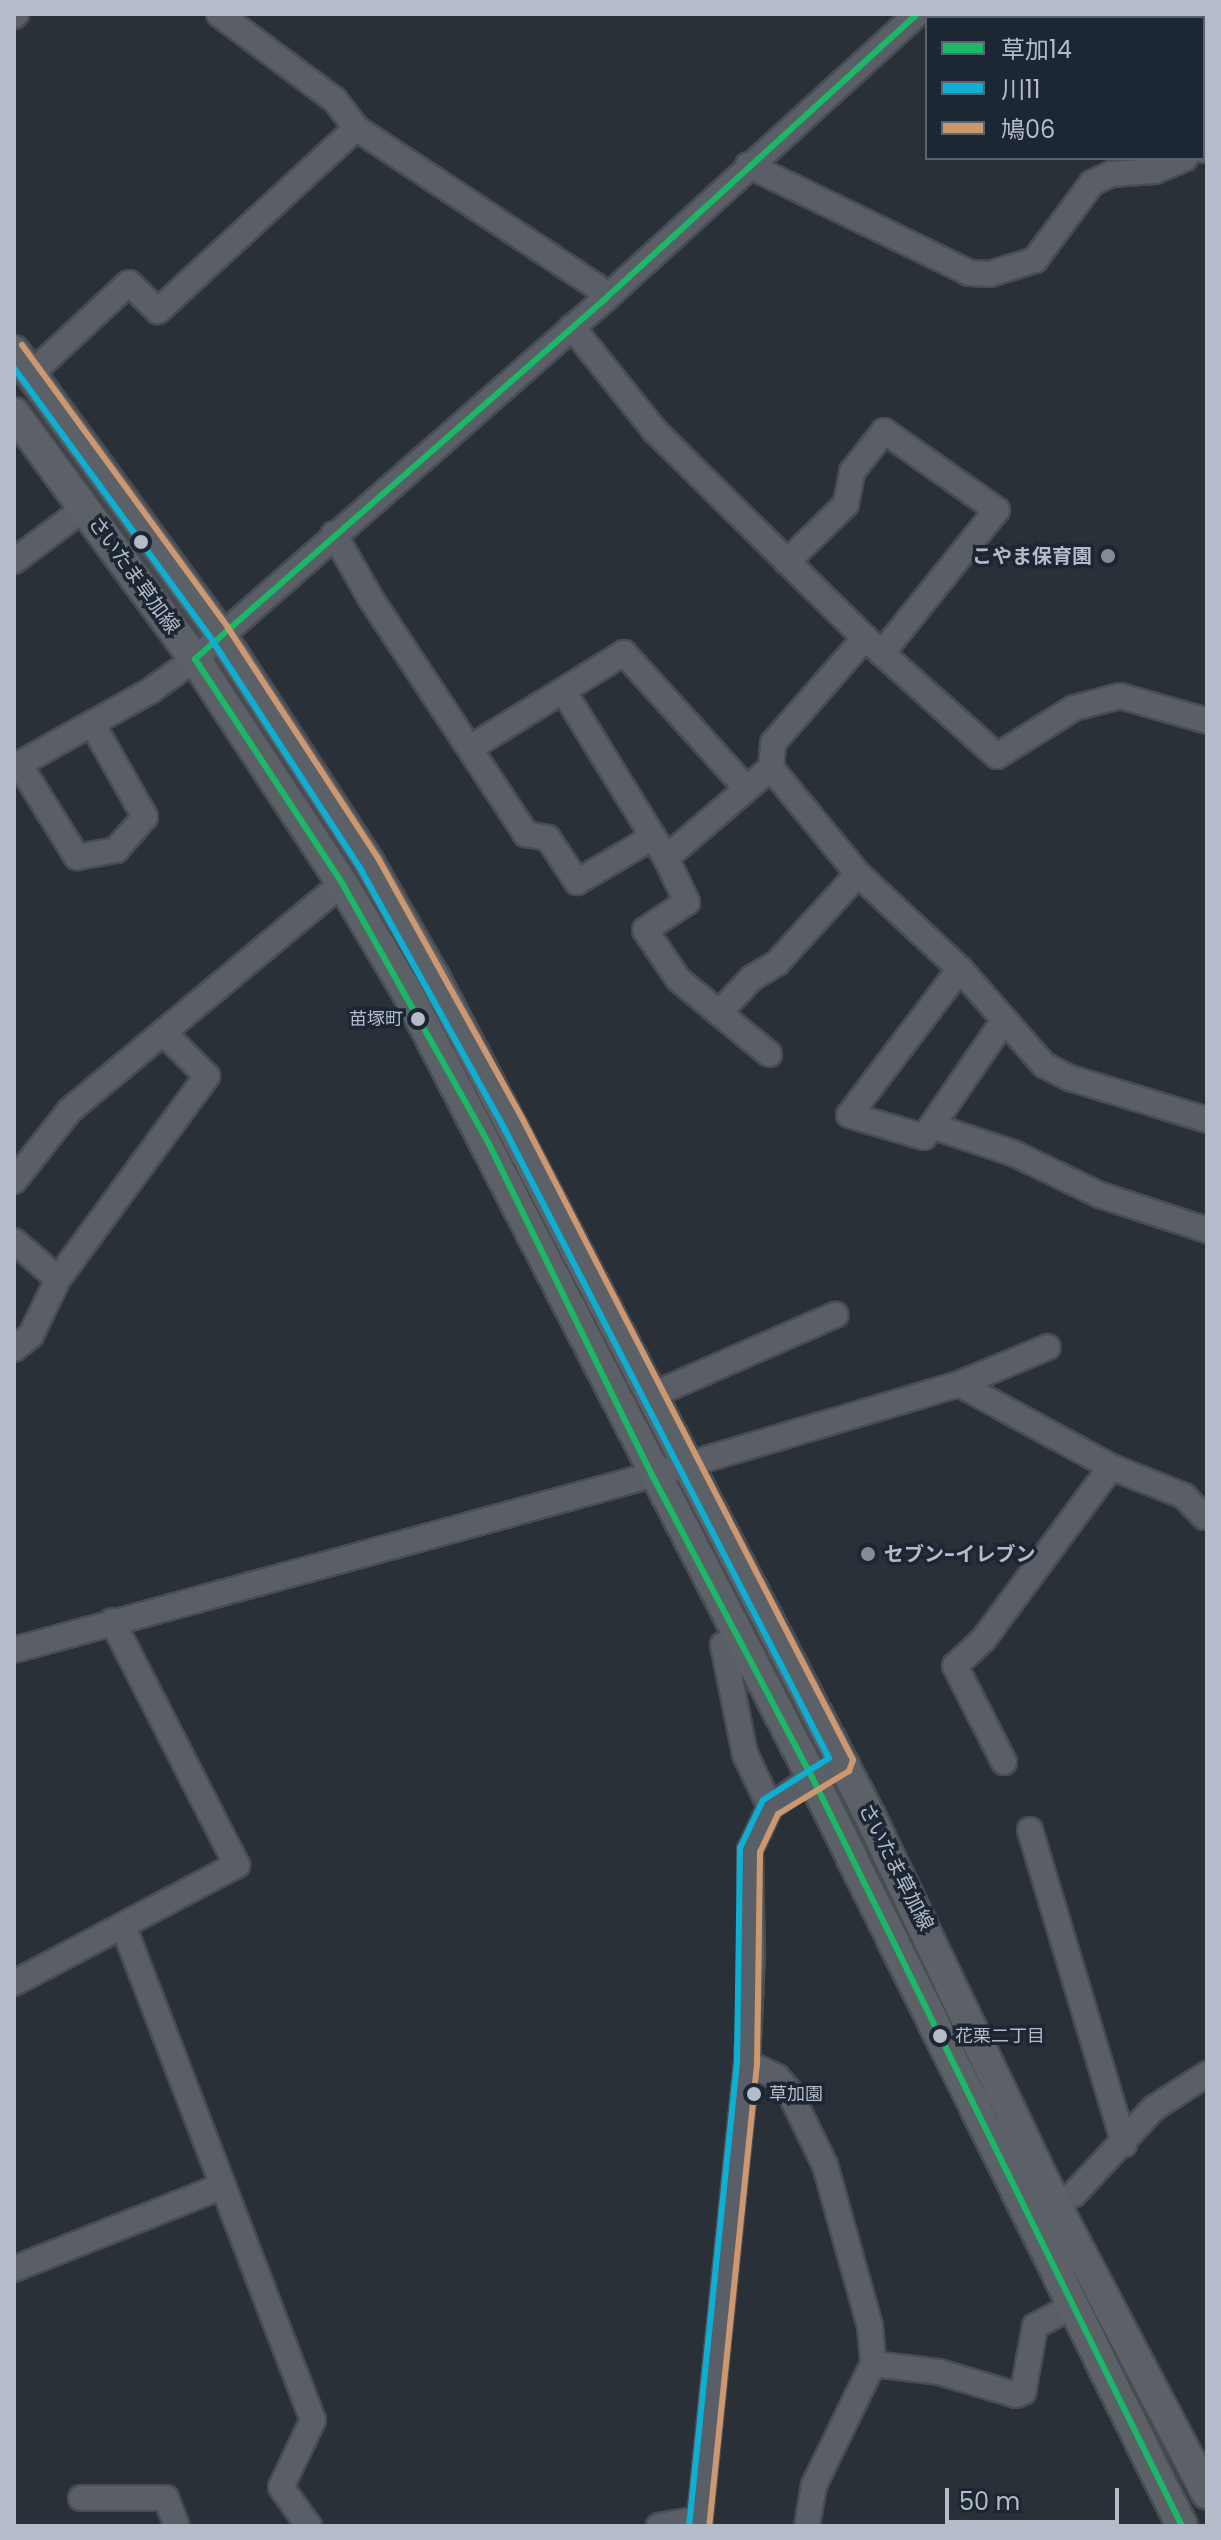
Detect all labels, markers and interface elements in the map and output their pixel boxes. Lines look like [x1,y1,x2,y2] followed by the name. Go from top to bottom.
[925,16,1205,160] legend
[1001,33,1072,66] text: 草加14
[1001,73,1040,106] text: 川11
[1001,113,1055,146] text: 鳩06
[83,511,185,639] street label: さいたま草加線
[133,534,149,550] unlabelled marker
[972,544,1092,568] place label: こやま保育園
[1099,547,1117,565] marker: こやま保育園
[349,1008,403,1030] place label: 苗塚町
[410,1011,426,1027] marker: 苗塚町
[884,1542,1036,1566] place label: セブン-イレブン
[859,1545,877,1563] marker: セブン-イレブン
[854,1799,938,1935] street label: さいたま草加線
[955,2025,1045,2047] place label: 花栗二丁目
[932,2028,948,2044] marker: 花栗二丁目
[769,2083,823,2105] place label: 草加園
[746,2086,762,2102] marker: 草加園
[949,2472,1123,2522] scale bar
[959,2485,1020,2518] text: 50 m

